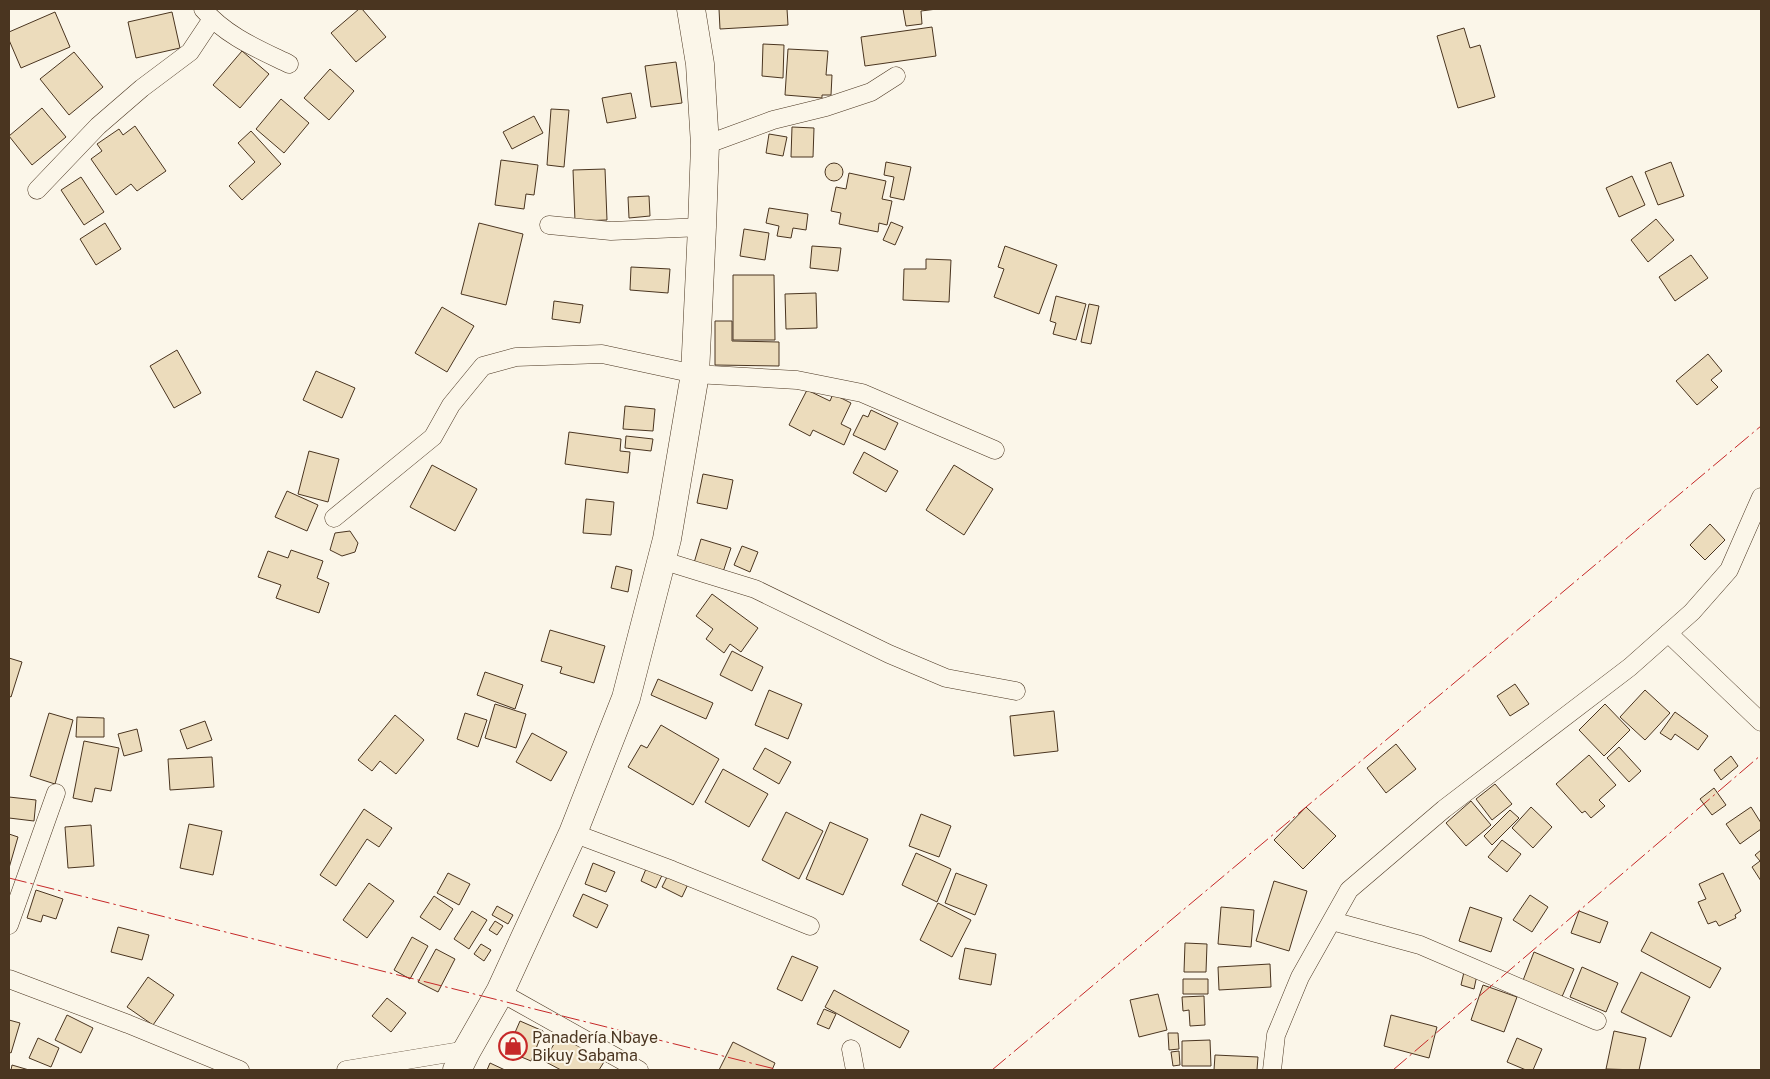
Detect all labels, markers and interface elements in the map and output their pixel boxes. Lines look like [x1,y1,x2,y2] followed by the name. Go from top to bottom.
[532,1028,658,1065] place label: Panadería Nbaye Bikuy Sabama
[498,1031,528,1061] shop icon: Panadería Nbaye Bikuy Sabama

